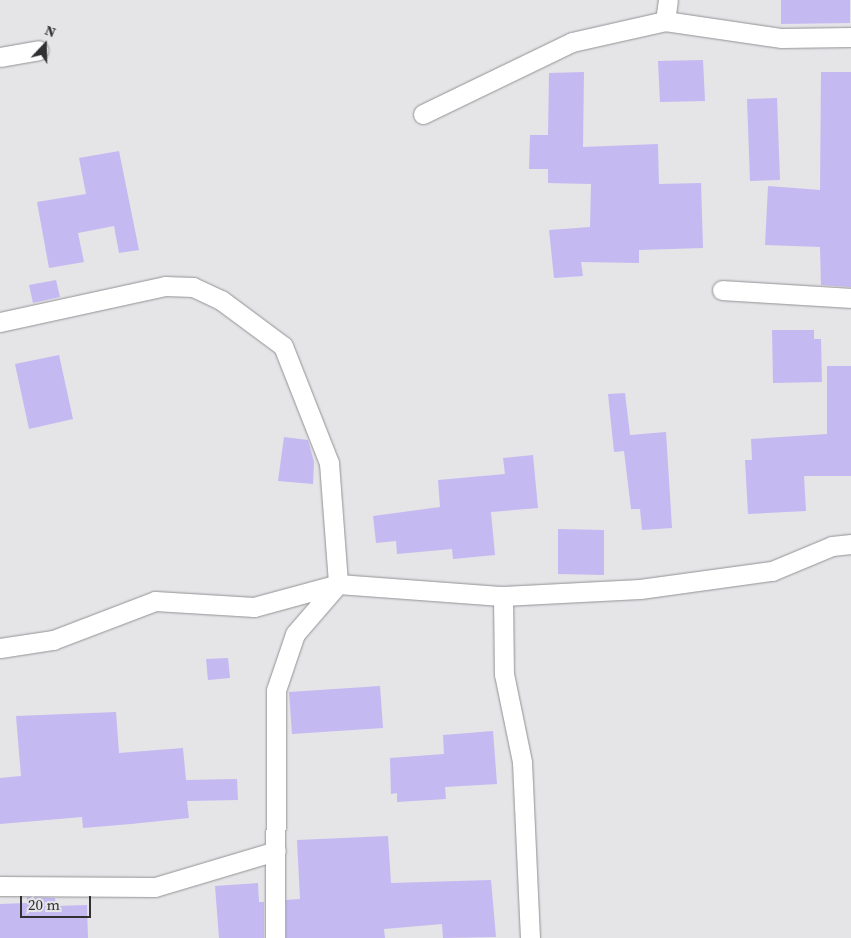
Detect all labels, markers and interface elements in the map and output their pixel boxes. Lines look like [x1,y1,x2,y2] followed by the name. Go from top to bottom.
[20,20,70,70] north arrow
[42,20,59,42] text: N
[22,886,94,918] scale bar
[28,894,60,915] text: 20 m

